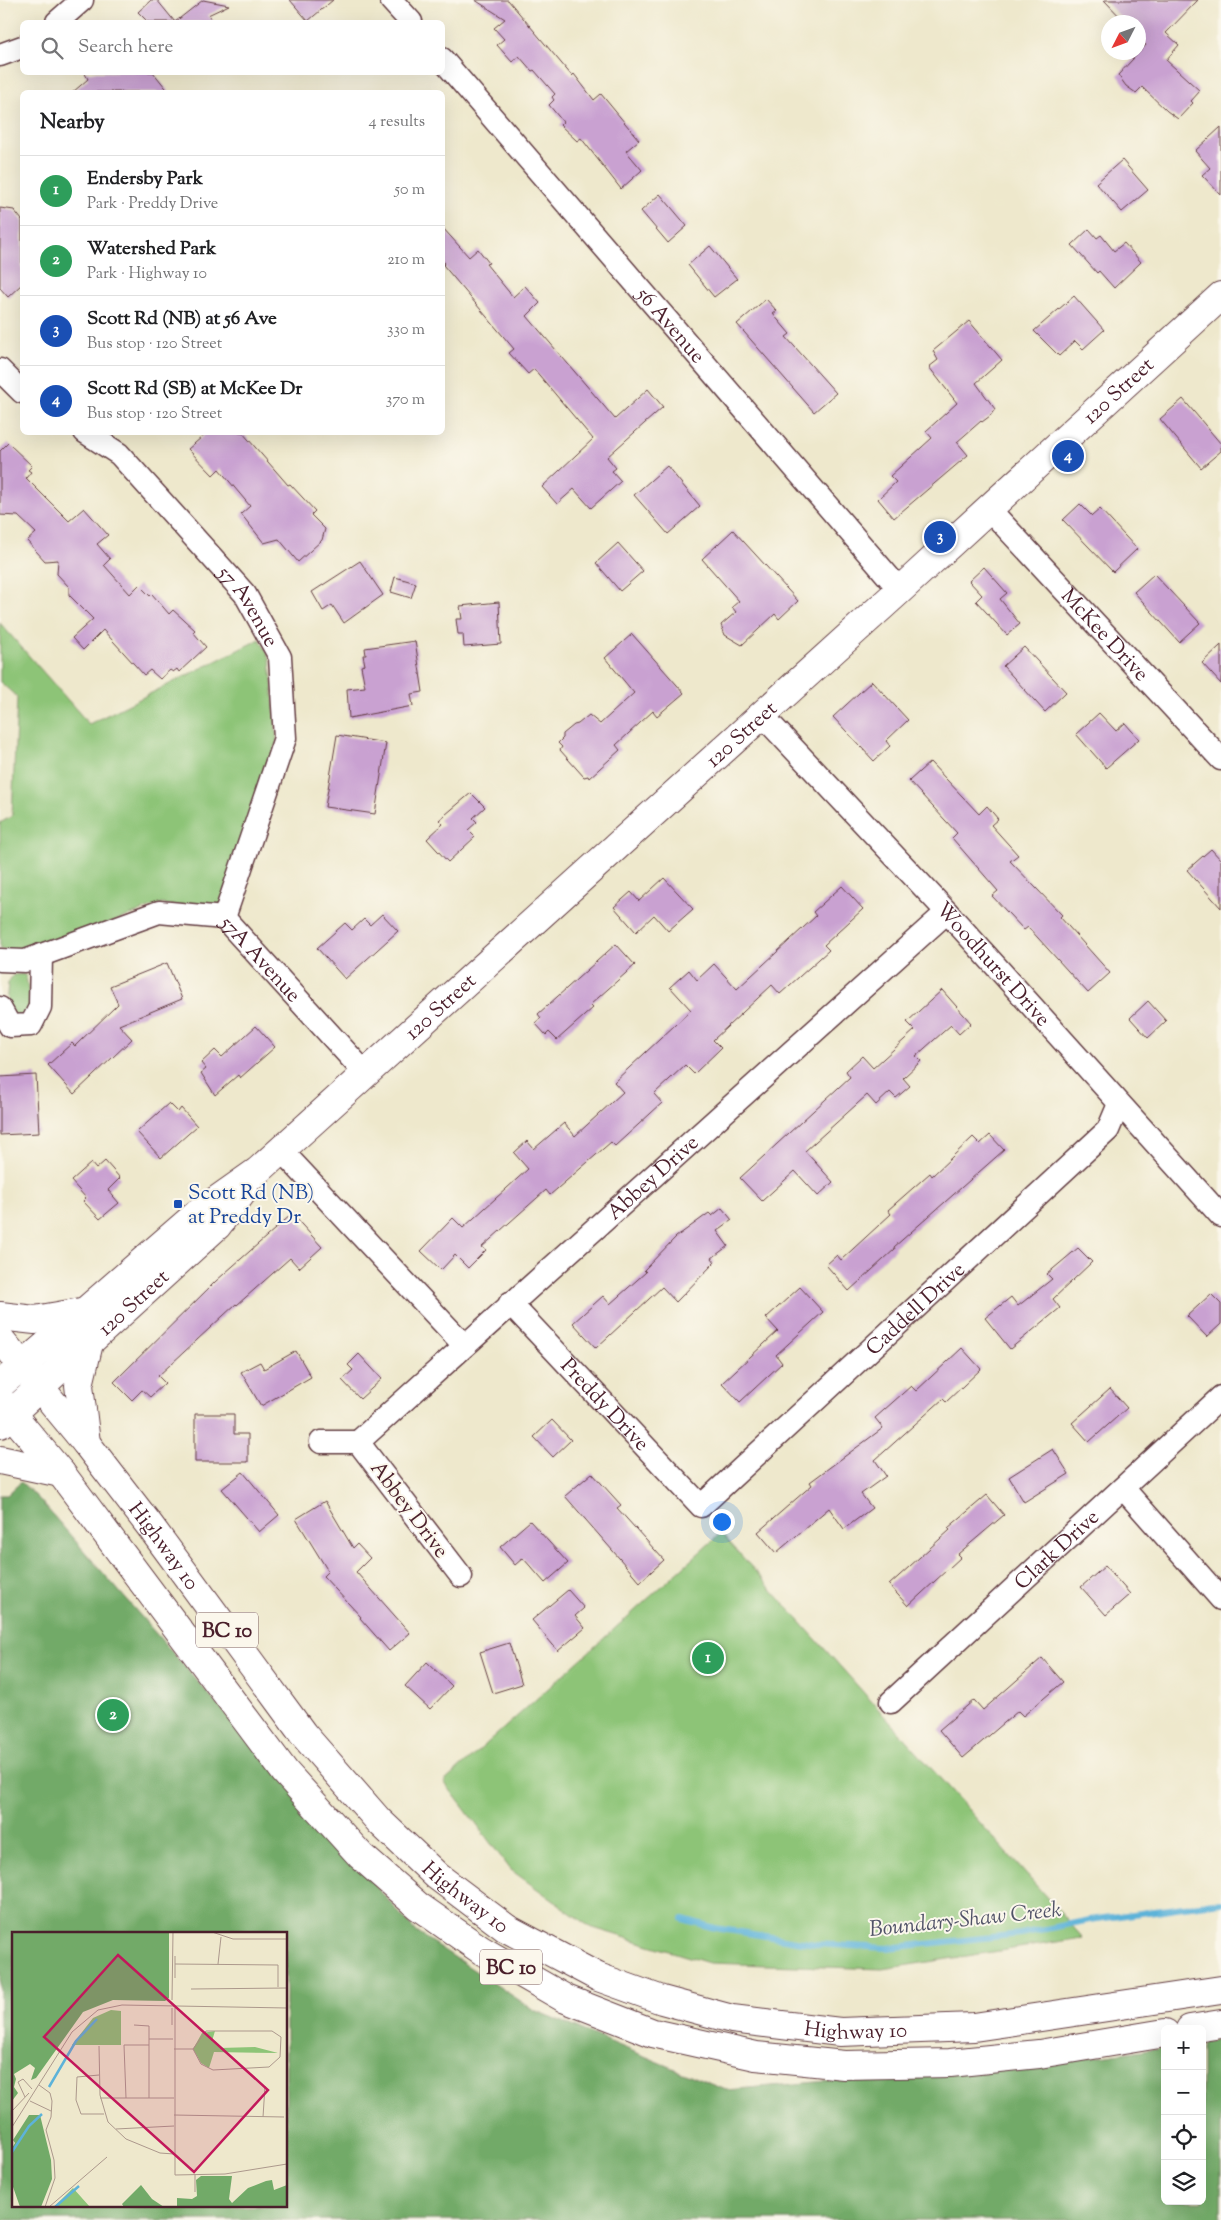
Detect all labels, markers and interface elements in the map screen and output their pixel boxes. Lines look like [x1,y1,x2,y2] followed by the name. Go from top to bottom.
[1101,15,1146,60] north arrow
[20,20,445,75] search box
[38,34,66,62] icon: search
[78,34,173,61] text: Search here
[40,108,105,138] text: Nearby
[369,111,425,134] text: 4 results
[87,166,203,193] text: Endersby Park
[53,179,59,202] text: 1
[394,179,425,202] text: 50 m
[87,193,218,216] text: Park · Preddy Drive
[87,236,216,263] text: Watershed Park
[52,249,60,272] text: 2
[387,249,425,272] text: 210 m
[87,263,207,286] text: Park · Highway 10
[628,281,711,371] street label: 56 Avenue
[87,306,277,333] text: Scott Rd (NB) at 56 Ave
[53,319,59,342] text: 3
[387,319,425,342] text: 330 m
[87,333,222,356] text: Bus stop · 120 Street
[1077,351,1162,432] street label: 120 Street
[87,376,302,403] text: Scott Rd (SB) at McKee Dr
[52,389,60,412] text: 4
[386,389,425,412] text: 370 m
[87,403,222,426] text: Bus stop · 120 Street
[1052,437,1084,475] pin: 4
[924,518,956,556] pin: 3
[209,559,285,653] street label: 57 Avenue
[1053,582,1155,689] street label: McKee Drive
[700,695,785,776] street label: 120 Street
[928,896,1056,1034] street label: Woodhurst Drive
[211,909,307,1010] street label: 57A Avenue
[399,967,484,1048] street label: 120 Street
[601,1129,706,1228] street label: Abbey Drive
[188,1179,314,1233] place label: Scott Rd (NB) at Preddy Dr
[172,1198,184,1210] marker: Scott Rd (NB) at Preddy Dr
[860,1256,973,1364] street label: Caddell Drive
[92,1263,177,1344] street label: 120 Street
[552,1352,655,1459] street label: Preddy Drive
[362,1455,455,1565] street label: Abbey Drive
[120,1496,205,1597] street label: Highway 10
[1008,1504,1107,1598] street label: Clark Drive
[709,1509,735,1535] your location
[196,1612,258,1648] road number: BC 10
[692,1639,724,1677] pin: 1
[97,1696,129,1734] pin: 2
[414,1856,514,1942] street label: Highway 10
[868,1895,1063,1947] water label: Boundary-Shaw Creek
[12,1932,288,2208] inset map
[480,1950,542,1984] road number: BC 10
[802,2015,908,2049] street label: Highway 10
[1161,2025,1206,2205] map controls
[1161,2025,1206,2070] button: +
[1161,2070,1206,2115] button: −
[1161,2115,1206,2160] button: locate
[1161,2160,1206,2205] button: layers

